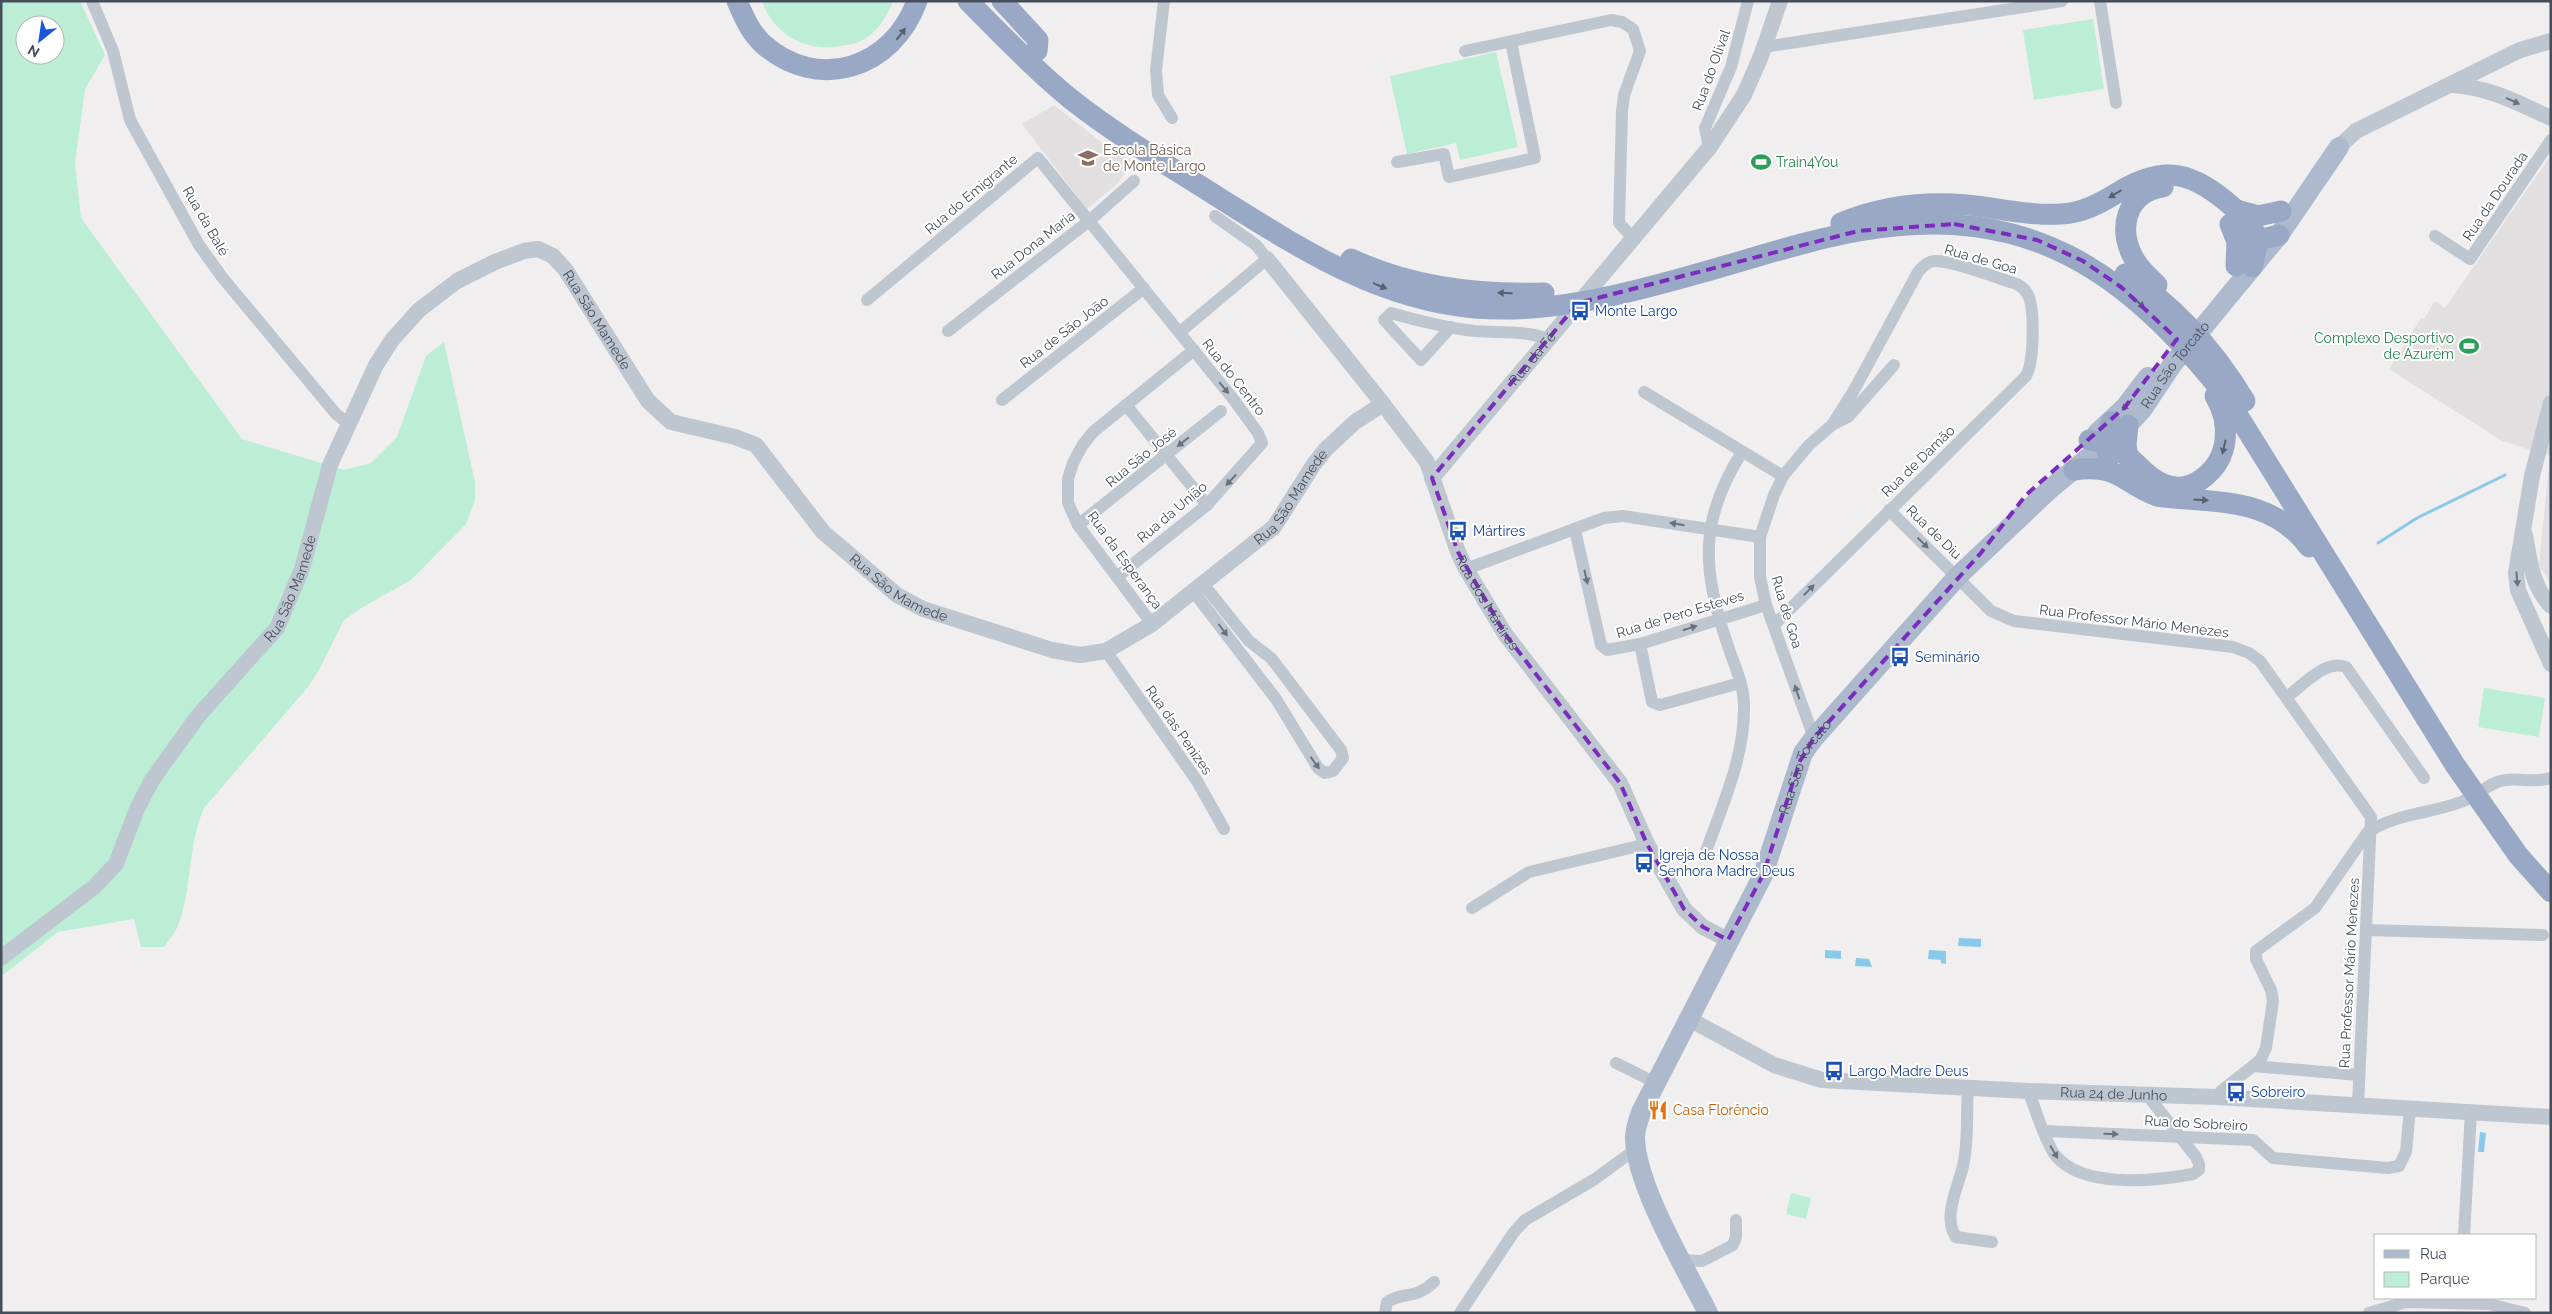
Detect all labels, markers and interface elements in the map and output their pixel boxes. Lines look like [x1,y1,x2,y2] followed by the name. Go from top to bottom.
[15,15,65,65] north arrow
[895,27,906,40] one-way arrow
[1689,27,1733,113] street label: Rua do Olival
[25,42,42,61] text: N
[2506,97,2520,105] one-way arrow
[1103,142,1206,174] place label: Escola Básica de Monte Largo
[1077,147,1099,169] school or university icon: Escola Básica de Monte Largo
[2459,148,2531,244] street label: Rua da Dourada
[922,151,1020,237] street label: Rua do Emigrante
[1750,151,1772,173] sports icon: Train4You
[1776,154,1838,170] place label: Train4You
[180,183,232,259] street label: Rua da Balé
[2109,189,2122,199] one-way arrow
[988,207,1078,283] street label: Rua Dona Maria
[1943,241,2019,277] street label: Rua de Goa
[560,267,634,373] street label: Rua São Mamede
[1372,283,1387,291] one-way arrow
[1497,289,1513,297] one-way arrow
[1017,293,1111,371] street label: Rua de São João
[2133,297,2145,309] one-way arrow
[1569,300,1591,322] bus stop icon: Monte Largo
[1595,303,1677,319] place label: Monte Largo
[2137,318,2213,411] street label: Rua São Torcato
[1505,329,1559,388] street label: Rua da Fé
[2314,330,2454,362] place label: Complexo Desportivo de Azurém
[2458,335,2480,357] sports icon: Complexo Desportivo de Azurém
[1199,336,1269,418] street label: Rua do Centro
[1219,381,1230,394] one-way arrow
[2121,398,2133,410] one-way arrow
[1878,422,1958,500] street label: Rua de Damão
[1102,424,1180,490] street label: Rua São José
[1176,437,1190,447] one-way arrow
[2220,439,2228,454] one-way arrow
[1251,446,1331,548] street label: Rua São Mamede
[1225,474,1237,486] one-way arrow
[1134,478,1210,546] street label: Rua da União
[2193,497,2209,505] one-way arrow
[1903,502,1965,562] street label: Rua de Diu
[1084,508,1166,612] street label: Rua da Esperança
[1447,520,1469,542] bus stop icon: Mártires
[1669,520,1685,528] one-way arrow
[1473,523,1525,539] place label: Mártires
[261,533,319,645] street label: Rua São Mamede
[1917,537,1929,549] one-way arrow
[846,550,950,624] street label: Rua São Mamede
[1453,552,1522,653] street label: Rua dos Mártires
[1582,570,1590,585] one-way arrow
[2513,571,2521,587] one-way arrow
[1768,574,1806,650] street label: Rua de Goa
[1803,584,1815,596] one-way arrow
[1614,587,1746,641] street label: Rua de Pero Esteves
[2038,601,2230,641] street label: Rua Professor Mário Menezes
[1218,623,1229,636] one-way arrow
[1682,624,1697,632] one-way arrow
[1889,646,1911,668] bus stop icon: Seminário
[1915,649,1980,665] place label: Seminário
[1142,682,1216,778] street label: Rua das Penizes
[1793,684,1801,699] one-way arrow
[1776,716,1835,816] street label: Rua São Torcato
[1310,756,1320,770] one-way arrow
[1659,847,1795,879] place label: Igreja de Nossa Senhora Madre Deus
[1633,852,1655,874] bus stop icon: Igreja de Nossa Senhora Madre Deus
[2336,877,2362,1069] street label: Rua Professor Mário Menezes
[1823,1060,1845,1082] bus stop icon: Largo Madre Deus
[1849,1063,1969,1079] place label: Largo Madre Deus
[2225,1081,2247,1103] bus stop icon: Sobreiro
[2060,1084,2167,1103] street label: Rua 24 de Junho
[2251,1084,2305,1100] place label: Sobreiro
[1647,1099,1669,1121] restaurant icon: Casa Florêncio
[1673,1102,1769,1118] place label: Casa Florêncio
[2144,1112,2248,1134] street label: Rua do Sobreiro
[2103,1131,2119,1139] one-way arrow
[2050,1145,2059,1158] one-way arrow
[2374,1234,2537,1299] legend
[2420,1245,2447,1263] text: Rua
[2420,1270,2470,1288] text: Parque

